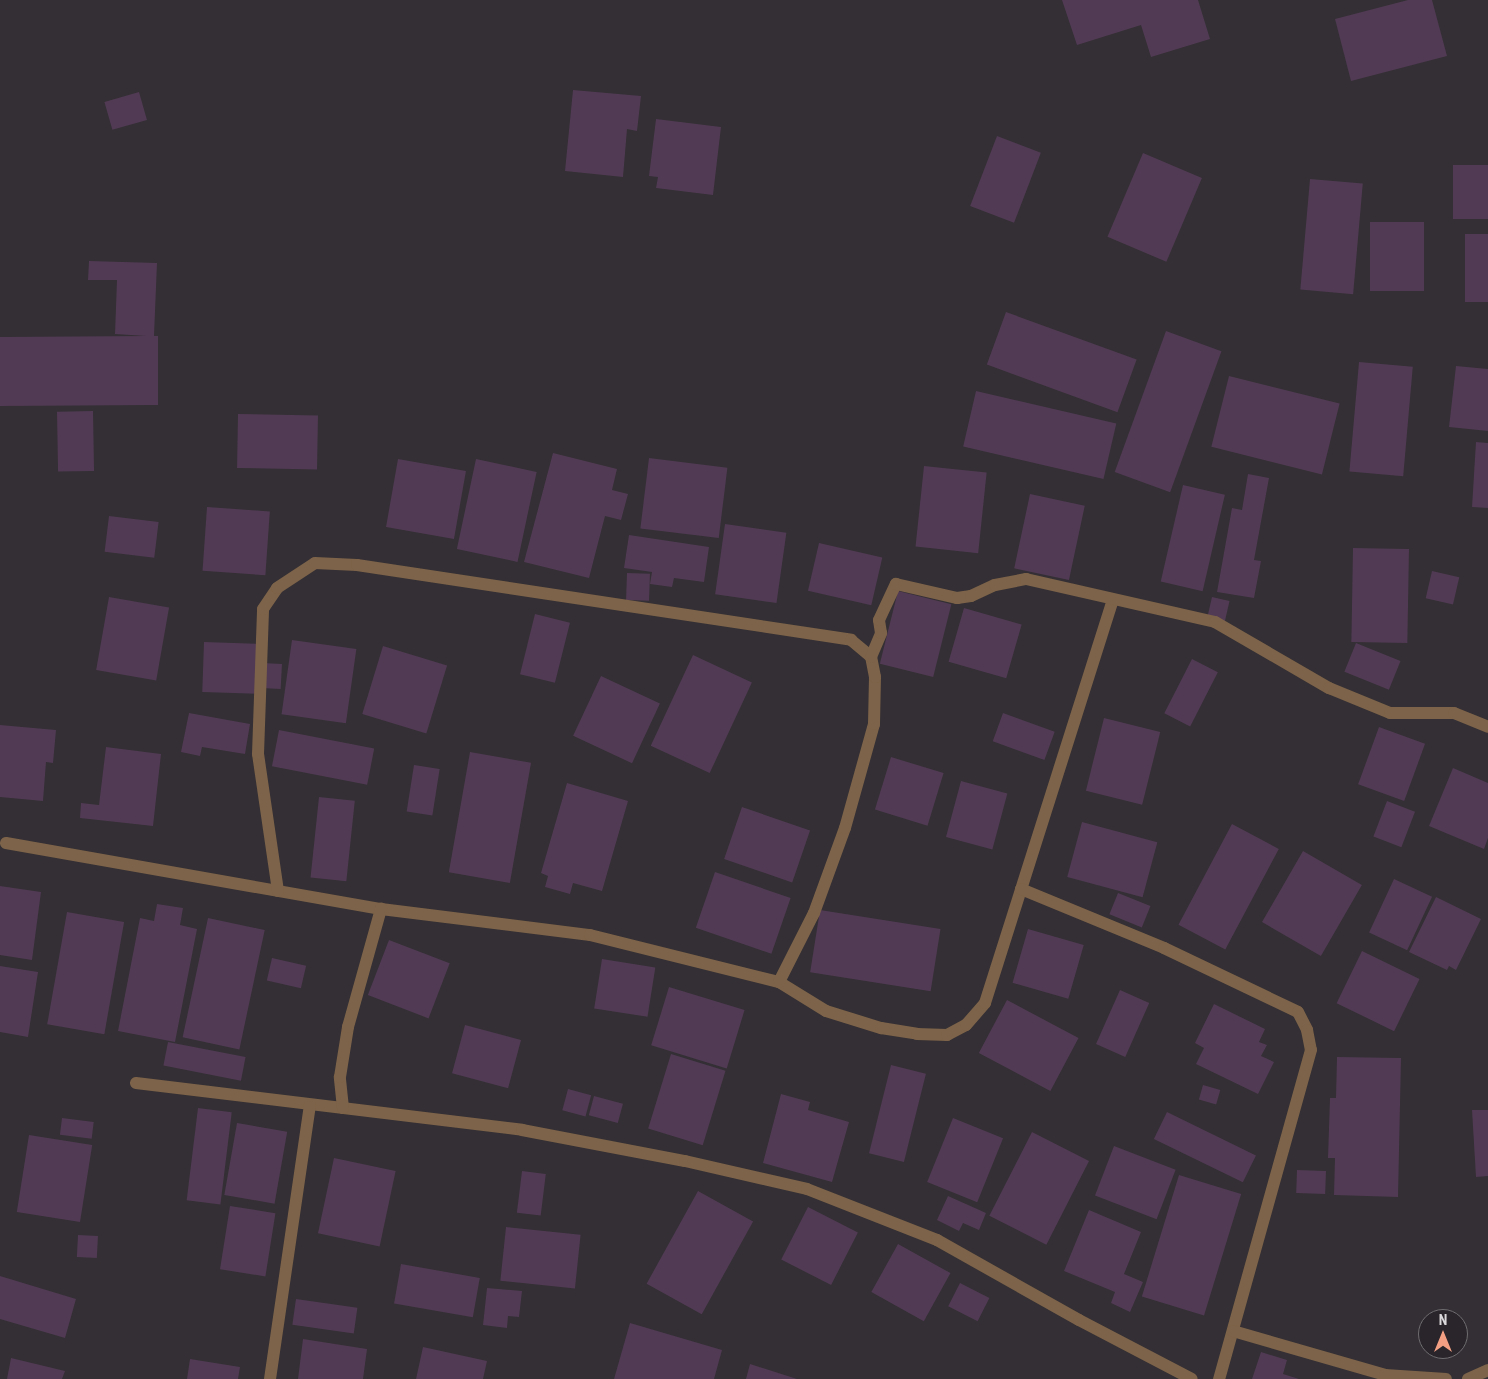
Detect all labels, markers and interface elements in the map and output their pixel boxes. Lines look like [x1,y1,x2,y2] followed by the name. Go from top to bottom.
[1418,1309,1468,1359] north arrow
[1439,1312,1447,1328] text: N

